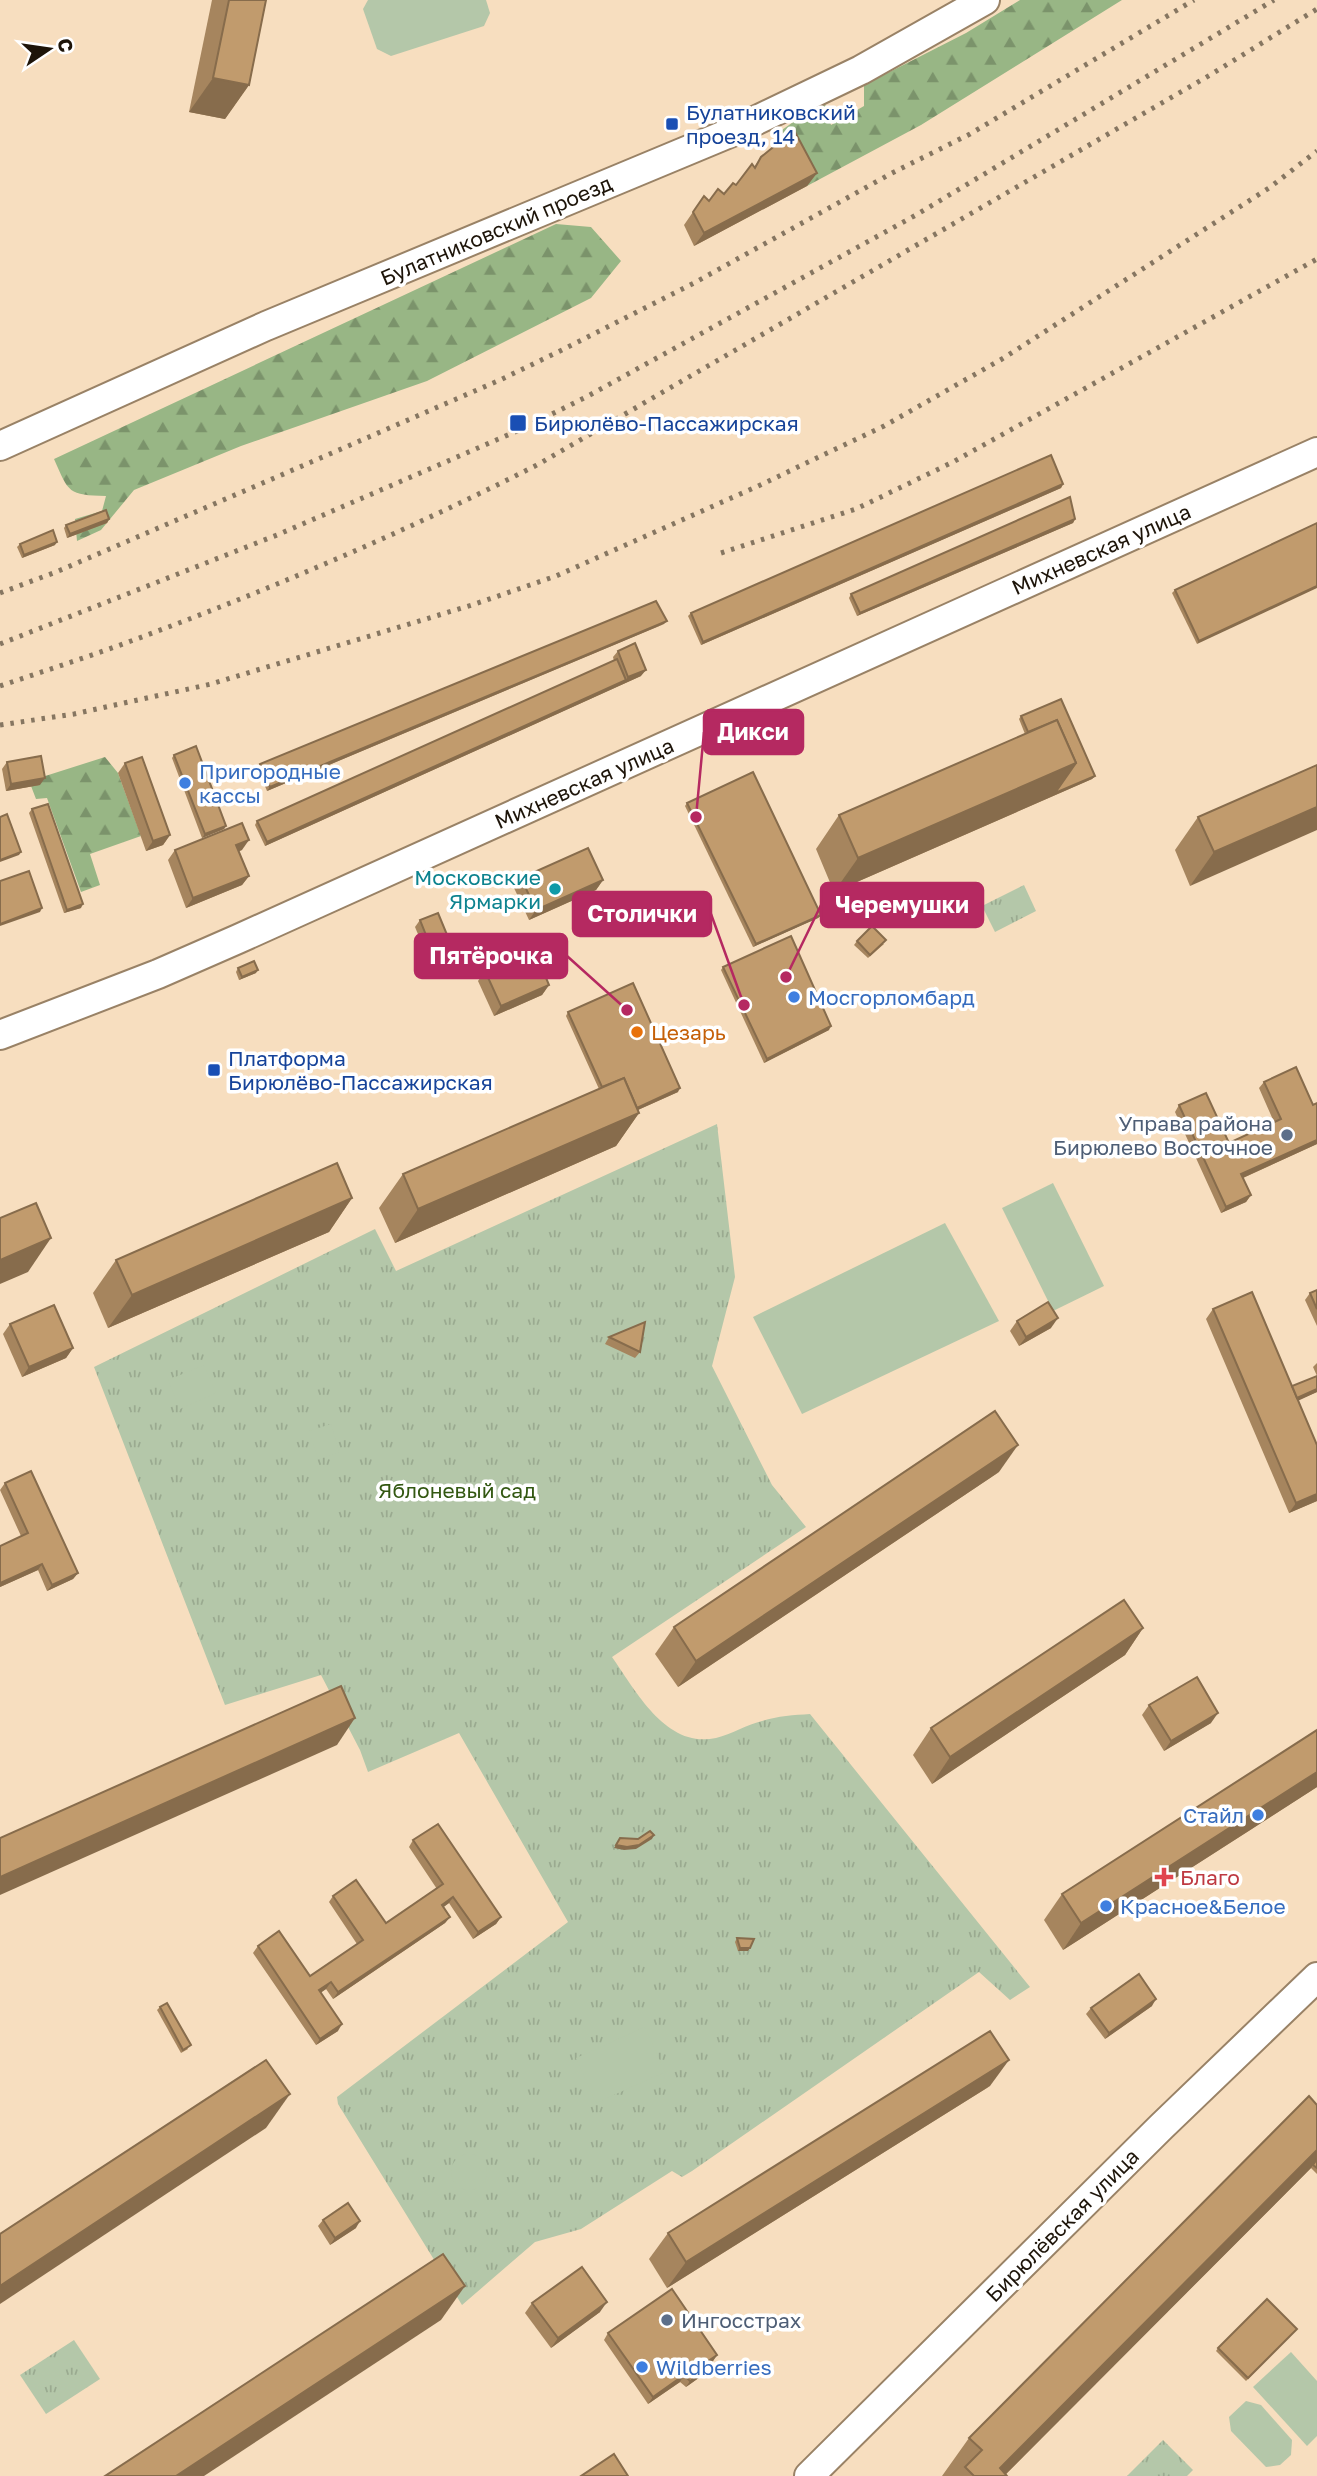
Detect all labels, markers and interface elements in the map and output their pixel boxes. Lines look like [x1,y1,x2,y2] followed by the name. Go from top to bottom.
[14,14,84,84] north arrow
[53,36,79,54] text: С
[686,99,856,149] place label: Булатниковский проезд, 14
[664,116,680,132] marker: Булатниковский проезд, 14
[376,169,616,291] street label: Булатниковский проезд
[534,410,799,436] place label: Бирюлёво-Пассажирская
[508,413,528,433] marker: Бирюлёво-Пассажирская
[1007,498,1195,600] street label: Михневская улица
[704,710,803,754] callout: Дикси
[717,717,789,745] text: Дикси
[490,732,678,834] street label: Михневская улица
[199,758,341,808] place label: Пригородные кассы
[177,775,193,791] marker: Пригородные кассы
[414,864,541,914] place label: Московские Ярмарки
[547,881,563,897] marker: Московские Ярмарки
[821,883,983,927] callout: Черемушки
[835,890,969,918] text: Черемушки
[573,892,711,936] callout: Столички
[587,899,697,927] text: Столички
[415,934,567,978] callout: Пятёрочка
[429,941,553,969] text: Пятёрочка
[808,984,975,1010] place label: Мосгорломбард
[786,989,802,1005] marker: Мосгорломбард
[651,1019,726,1045] place label: Цезарь
[629,1024,645,1040] marker: Цезарь
[228,1045,493,1095] place label: Платформа Бирюлёво-Пассажирская
[206,1062,222,1078] marker: Платформа Бирюлёво-Пассажирская
[1053,1110,1273,1160] place label: Управа района Бирюлево Восточное
[1279,1127,1295,1143] marker: Управа района Бирюлево Восточное
[378,1477,536,1503] park label: Яблоневый сад
[1183,1802,1244,1828] place label: Стайл
[1250,1807,1266,1823] marker: Стайл
[1180,1864,1240,1890] place label: Благо
[1154,1867,1174,1887] marker: Благо
[1120,1893,1286,1919] place label: Красное&Белое
[1098,1898,1114,1914] marker: Красное&Белое
[980,2143,1144,2307] street label: Бирюлёвская улица
[681,2307,802,2333] place label: Ингосстрах
[659,2312,675,2328] marker: Ингосстрах
[656,2354,772,2380] place label: Wildberries
[634,2359,650,2375] marker: Wildberries

